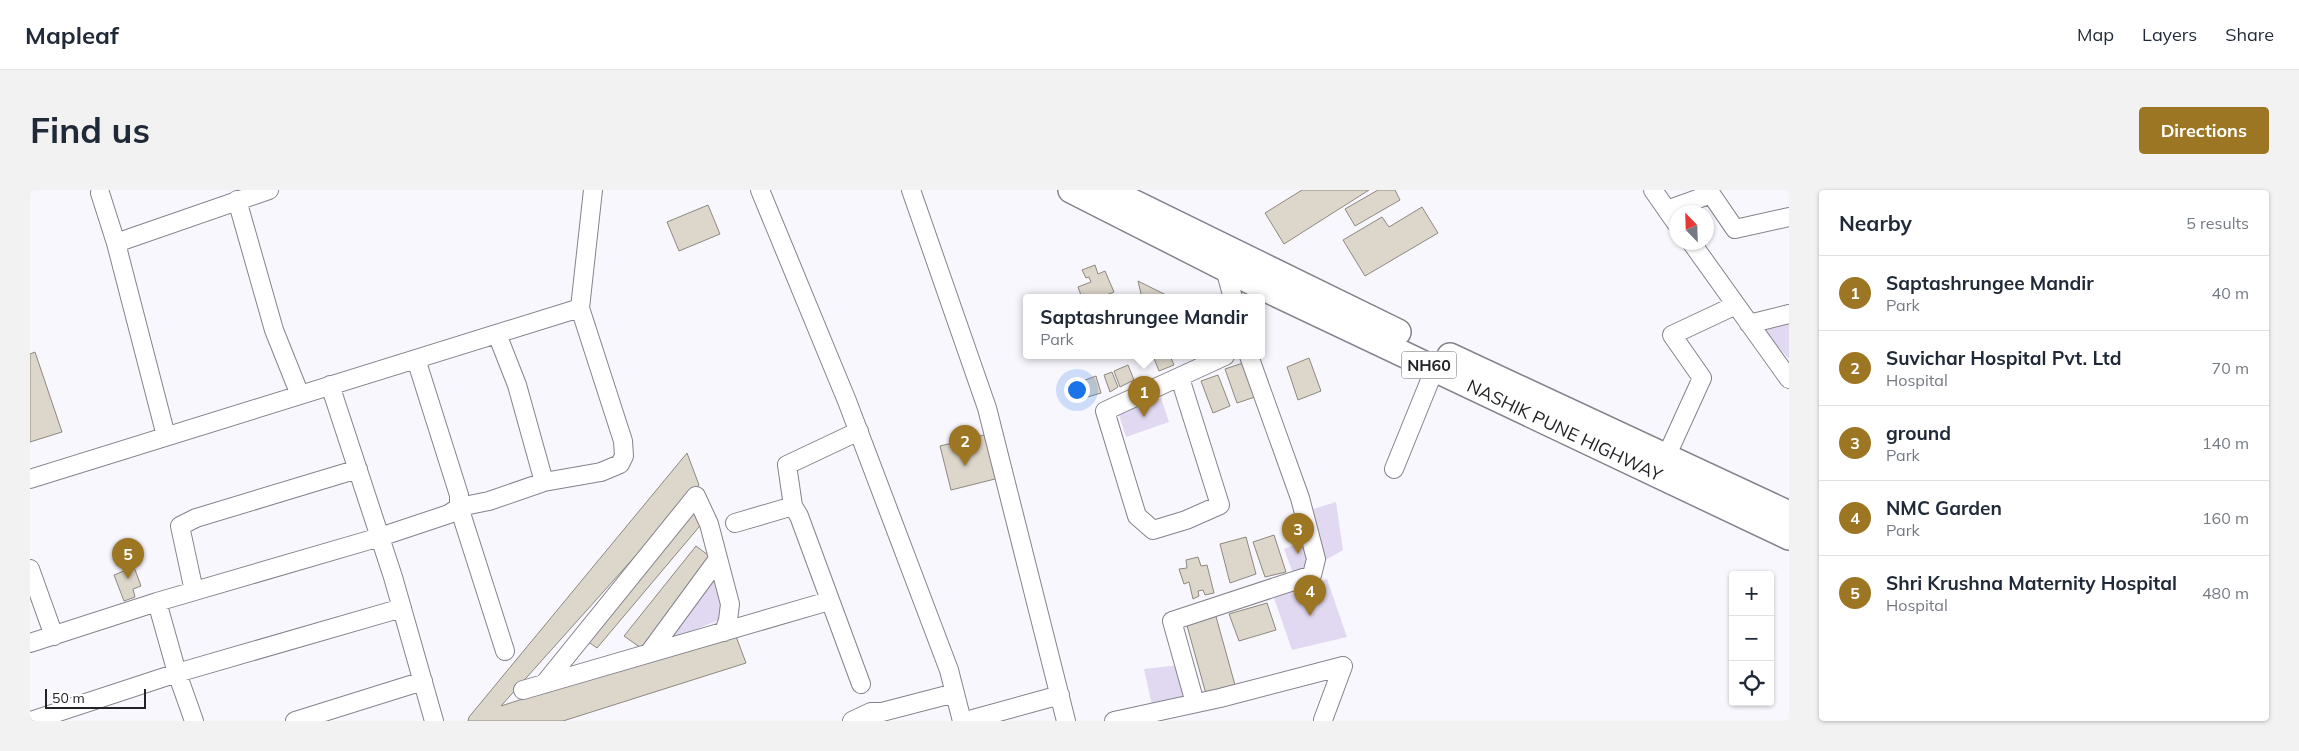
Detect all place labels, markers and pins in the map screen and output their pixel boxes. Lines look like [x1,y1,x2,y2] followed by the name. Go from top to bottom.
[1128,376,1160,417] pin: 1
[949,425,981,466] pin: 2
[1282,513,1314,554] pin: 3
[112,538,144,579] pin: 5
[1294,575,1326,616] pin: 4

